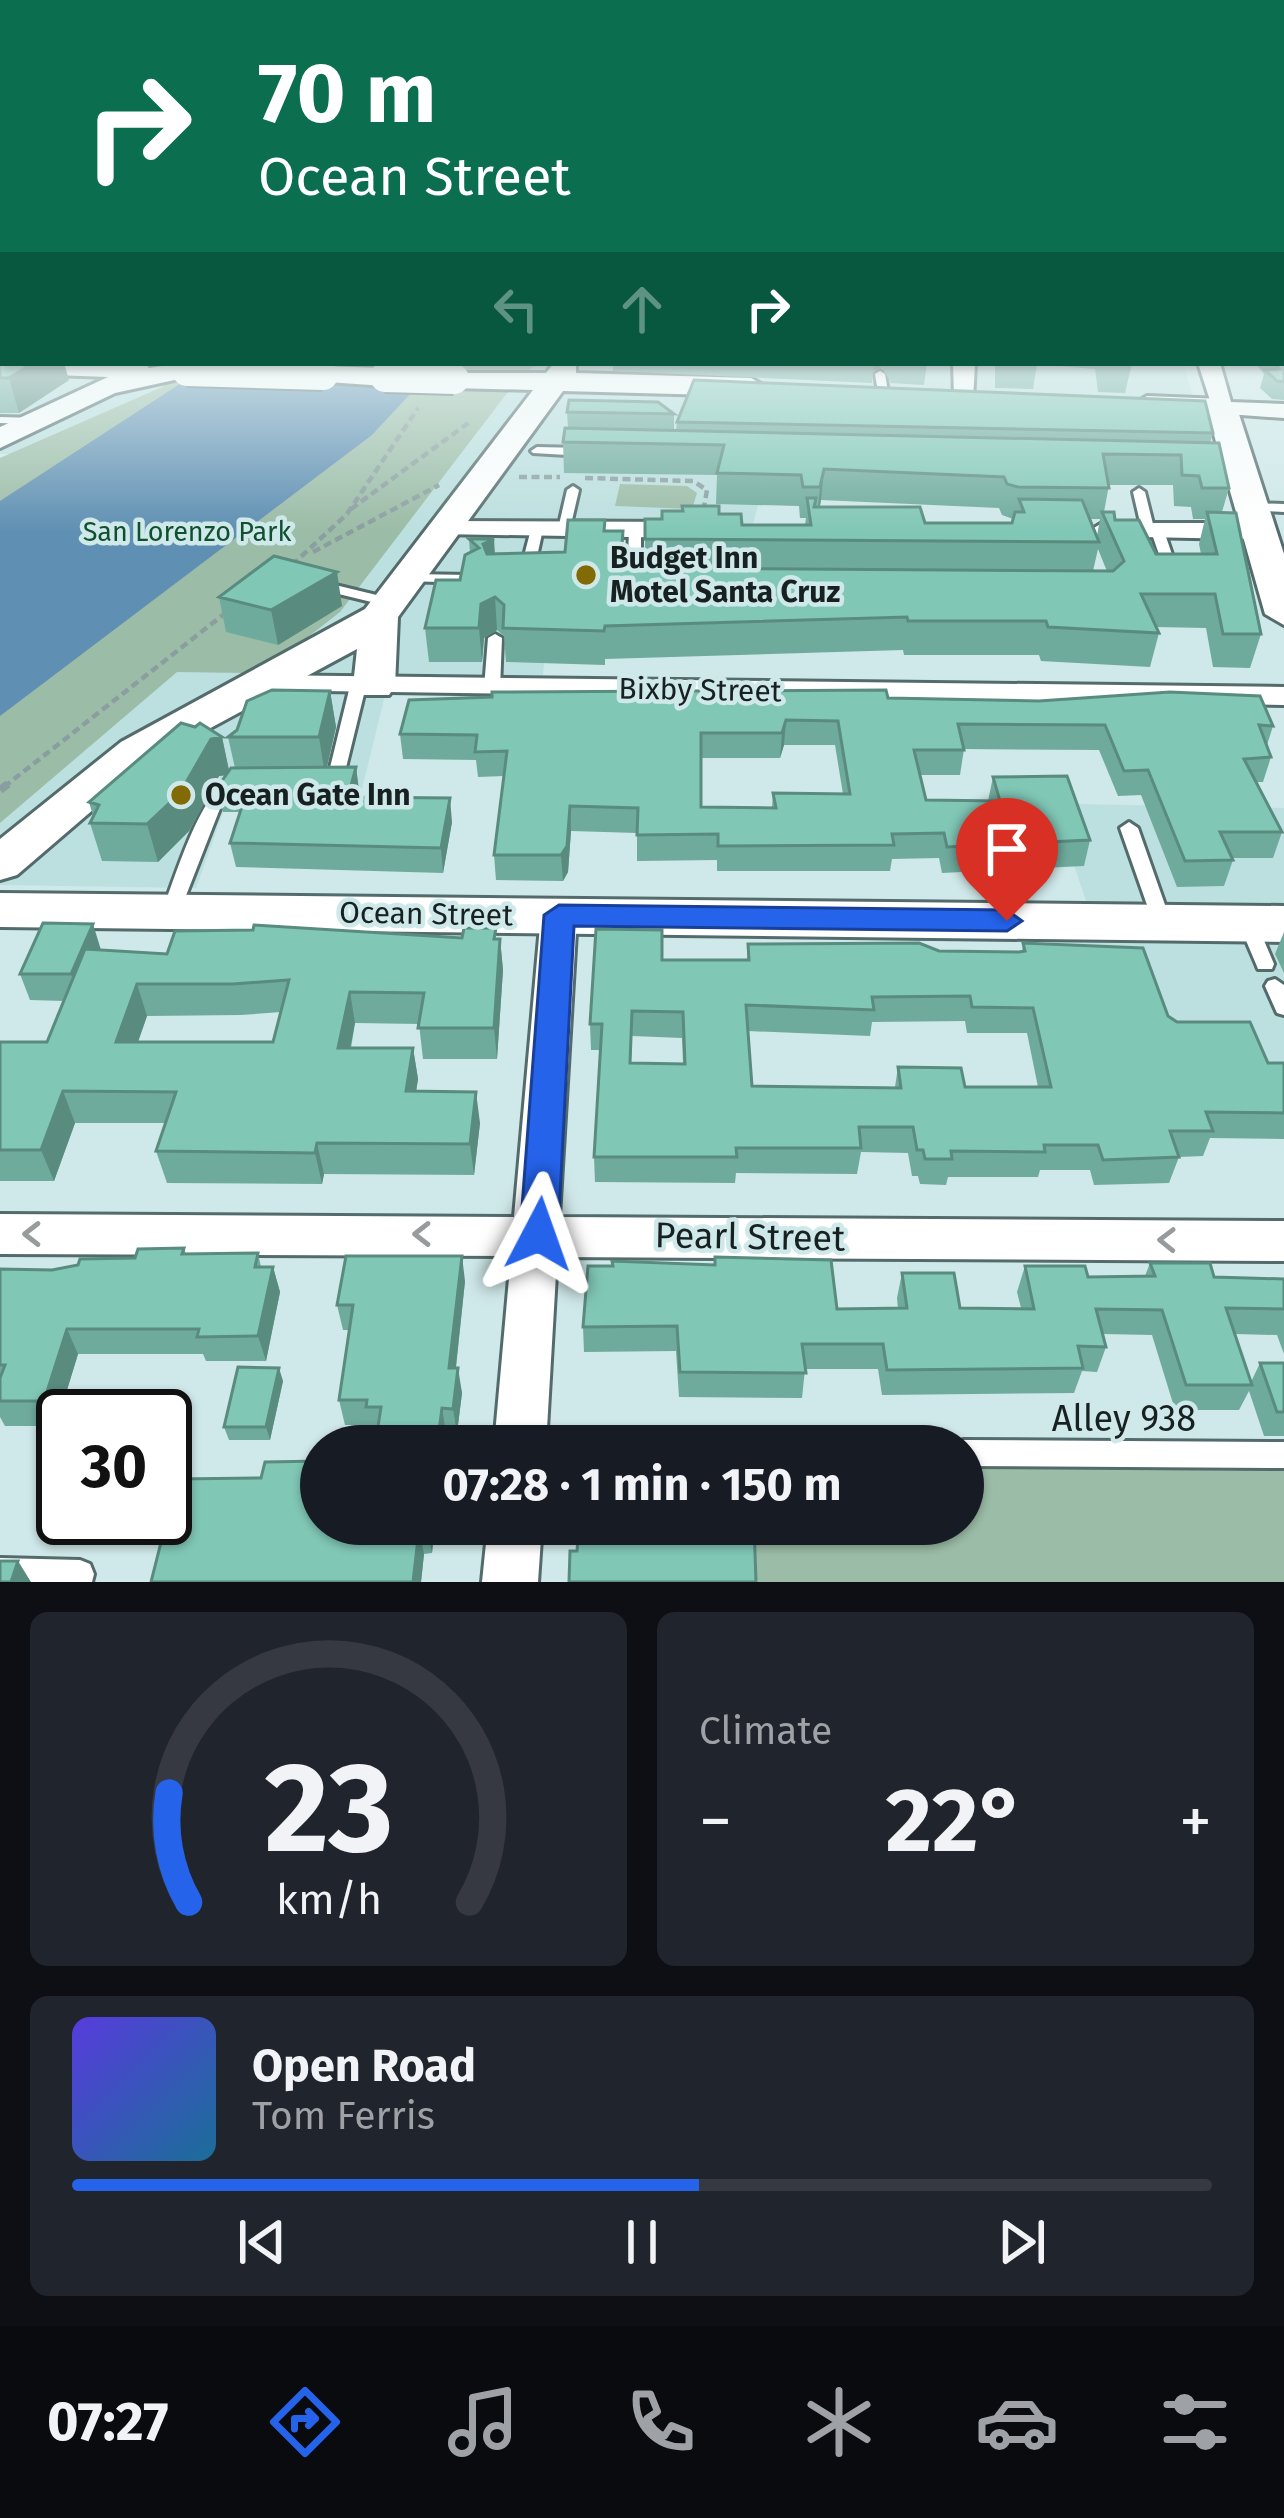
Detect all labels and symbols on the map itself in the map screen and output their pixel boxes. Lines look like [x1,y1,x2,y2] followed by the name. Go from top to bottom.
[83,516,292,548] park label: San Lorenzo Park
[610,540,840,610] place label: Budget Inn Motel Santa Cruz
[573,562,599,588] marker: Budget Inn Motel Santa Cruz
[618,671,782,709] street label: Bixby Street
[205,777,411,813] place label: Ocean Gate Inn
[168,782,194,808] marker: Ocean Gate Inn
[956,798,1058,921] pin
[339,894,513,934] street label: Ocean Street
[476,1171,602,1297] position arrow
[654,1213,846,1261] street label: Pearl Street
[22,1221,40,1247] one-way arrow
[412,1221,430,1247] one-way arrow
[1157,1227,1175,1253] one-way arrow
[36,1389,192,1545] speed limit sign: 30
[1052,1397,1196,1441] street label: Alley 938

